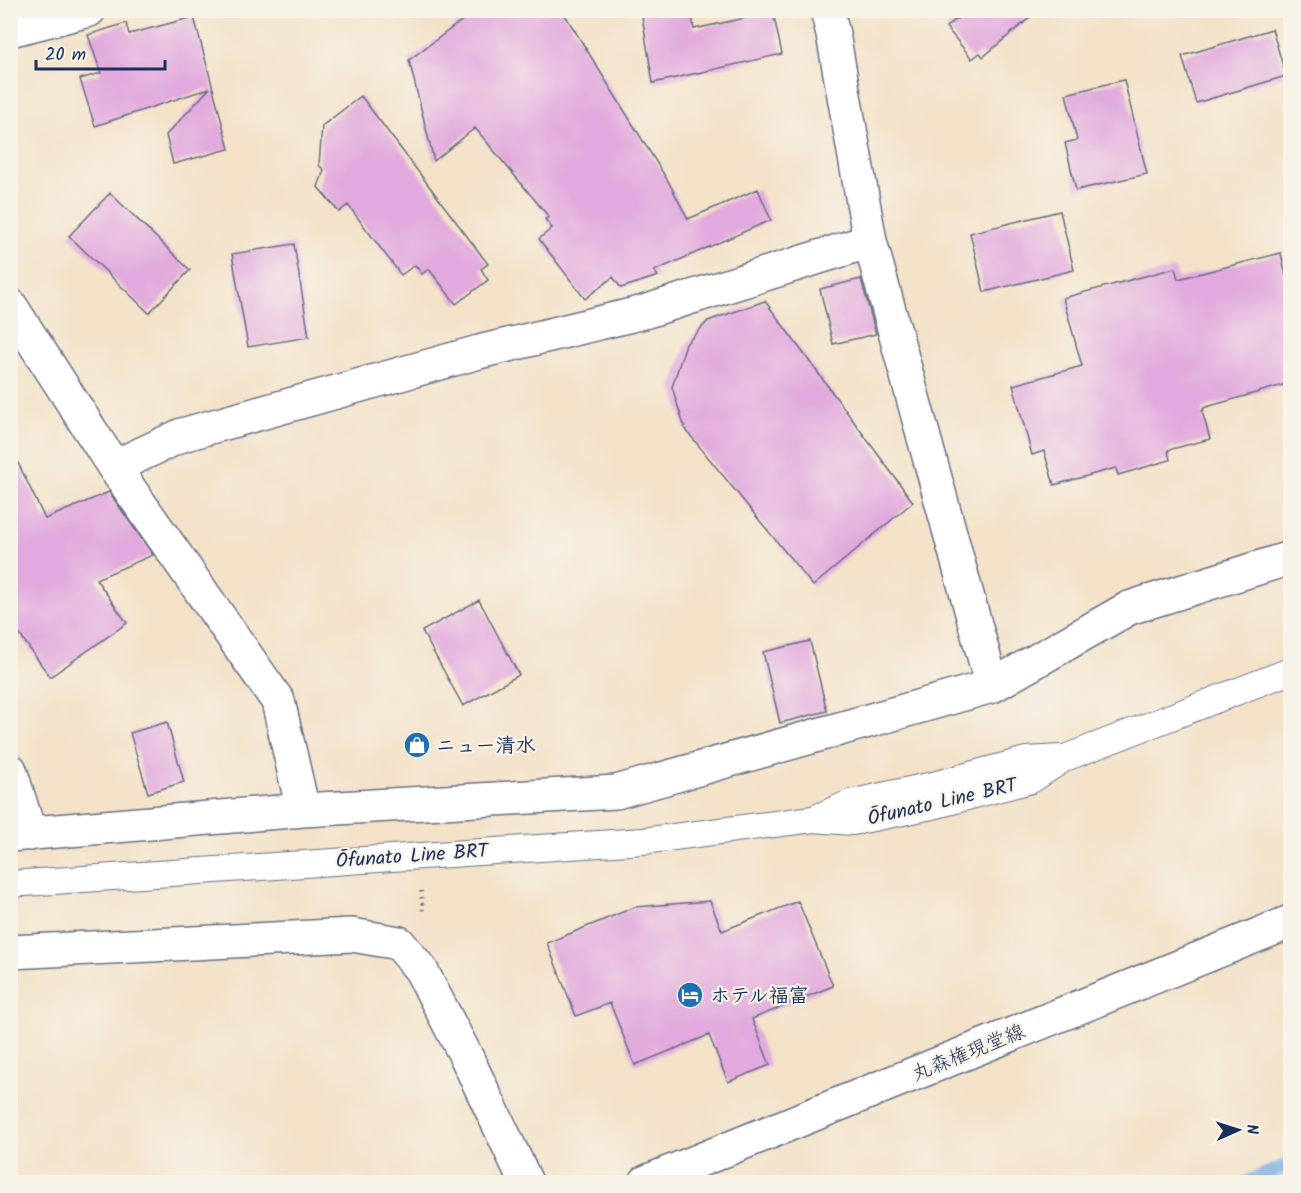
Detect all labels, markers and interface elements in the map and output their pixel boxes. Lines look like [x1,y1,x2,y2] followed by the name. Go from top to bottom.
[36,33,165,71] scale bar
[45,41,86,70] text: 20 m
[402,730,432,760] shop icon: ニュー清水
[436,731,536,763] place label: ニュー清水
[864,770,1023,836] street label: Ōfunato Line BRT
[335,836,492,878] street label: Ōfunato Line BRT
[675,980,705,1010] hotel icon: ホテル福富
[710,981,809,1013] place label: ホテル福富
[907,1017,1030,1091] street label: 丸森権現堂線
[1208,1100,1268,1160] north arrow
[1239,1124,1264,1135] text: N

